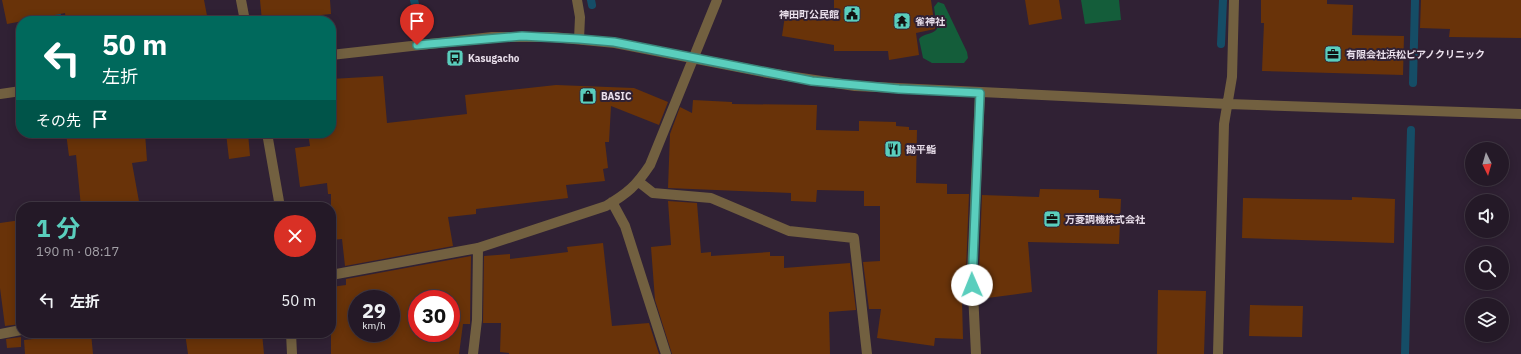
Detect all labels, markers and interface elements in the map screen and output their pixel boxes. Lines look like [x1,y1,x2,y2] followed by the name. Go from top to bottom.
[400,4,434,45] pin
[842,4,862,24] public building icon: 神田町公民館
[779,8,839,21] place label: 神田町公民館
[406,10,428,32] icon: arrive
[892,11,912,31] temple icon: 雀神社
[915,15,946,28] place label: 雀神社
[102,26,167,63] text: 50 m
[36,32,88,84] icon: left
[1323,44,1343,64] office icon: 有限会社浜松ピアノクリニック
[445,48,465,68] bus stop icon: Kasugacho
[1346,48,1485,61] place label: 有限会社浜松ピアノクリニック
[468,52,520,65] place label: Kasugacho
[102,65,138,88] text: 左折
[578,86,598,106] shop icon: BASIC
[601,90,632,103] place label: BASIC
[89,108,111,130] icon: arrive
[36,111,81,130] text: その先
[883,139,903,159] restaurant icon: 勘平鮨
[1465,142,1509,186] north arrow
[1465,142,1509,342] map controls
[906,143,936,156] place label: 勘平鮨
[1465,194,1509,238] button: sound
[1042,209,1062,229] office icon: 万菱調機株式会社
[36,212,80,244] text: 1 分
[1065,213,1146,226] place label: 万菱調機株式会社
[274,215,316,257] button: close
[36,243,119,260] text: 190 m · 08:17
[1465,246,1509,290] button: search
[951,264,993,306] position arrow
[36,289,58,311] icon: left
[408,290,460,342] speed limit sign: 30
[281,291,316,310] text: 50 m
[70,292,100,311] text: 左折
[362,297,386,324] text: 29
[1465,298,1509,342] button: layers
[362,319,386,332] text: km/h

